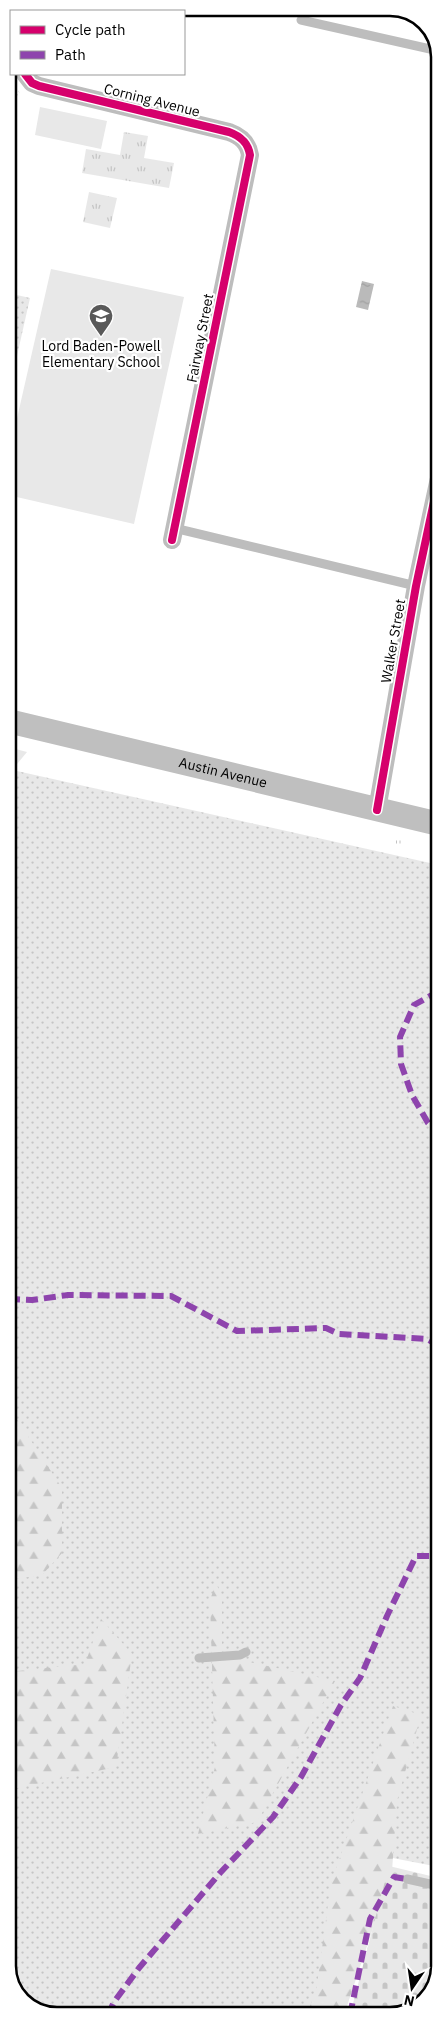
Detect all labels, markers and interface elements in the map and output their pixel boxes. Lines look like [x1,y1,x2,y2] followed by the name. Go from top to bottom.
[10,10,185,75] legend
[55,20,126,39] text: Cycle path
[55,45,86,64] text: Path
[102,79,202,121] street label: Corning Avenue
[183,292,217,384] street label: Fairway Street
[88,303,114,337] school or university icon: Lord Baden-Powell Elementary School
[41,337,161,371] place label: Lord Baden-Powell Elementary School
[377,597,409,685] street label: Walker Street
[177,753,269,792] street label: Austin Avenue
[387,1963,437,2013] north arrow
[402,1991,416,2011] text: N

